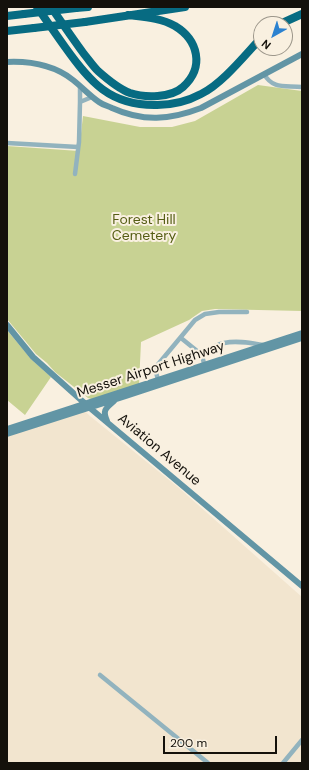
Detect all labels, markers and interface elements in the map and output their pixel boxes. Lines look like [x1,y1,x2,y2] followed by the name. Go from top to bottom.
[253,16,293,56] north arrow
[259,37,274,53] text: N
[112,212,176,244] park label: Forest Hill Cemetery
[75,338,227,402] street label: Messer Airport Highway
[114,410,204,490] street label: Aviation Avenue
[165,728,279,754] scale bar
[170,735,207,751] text: 200 m

